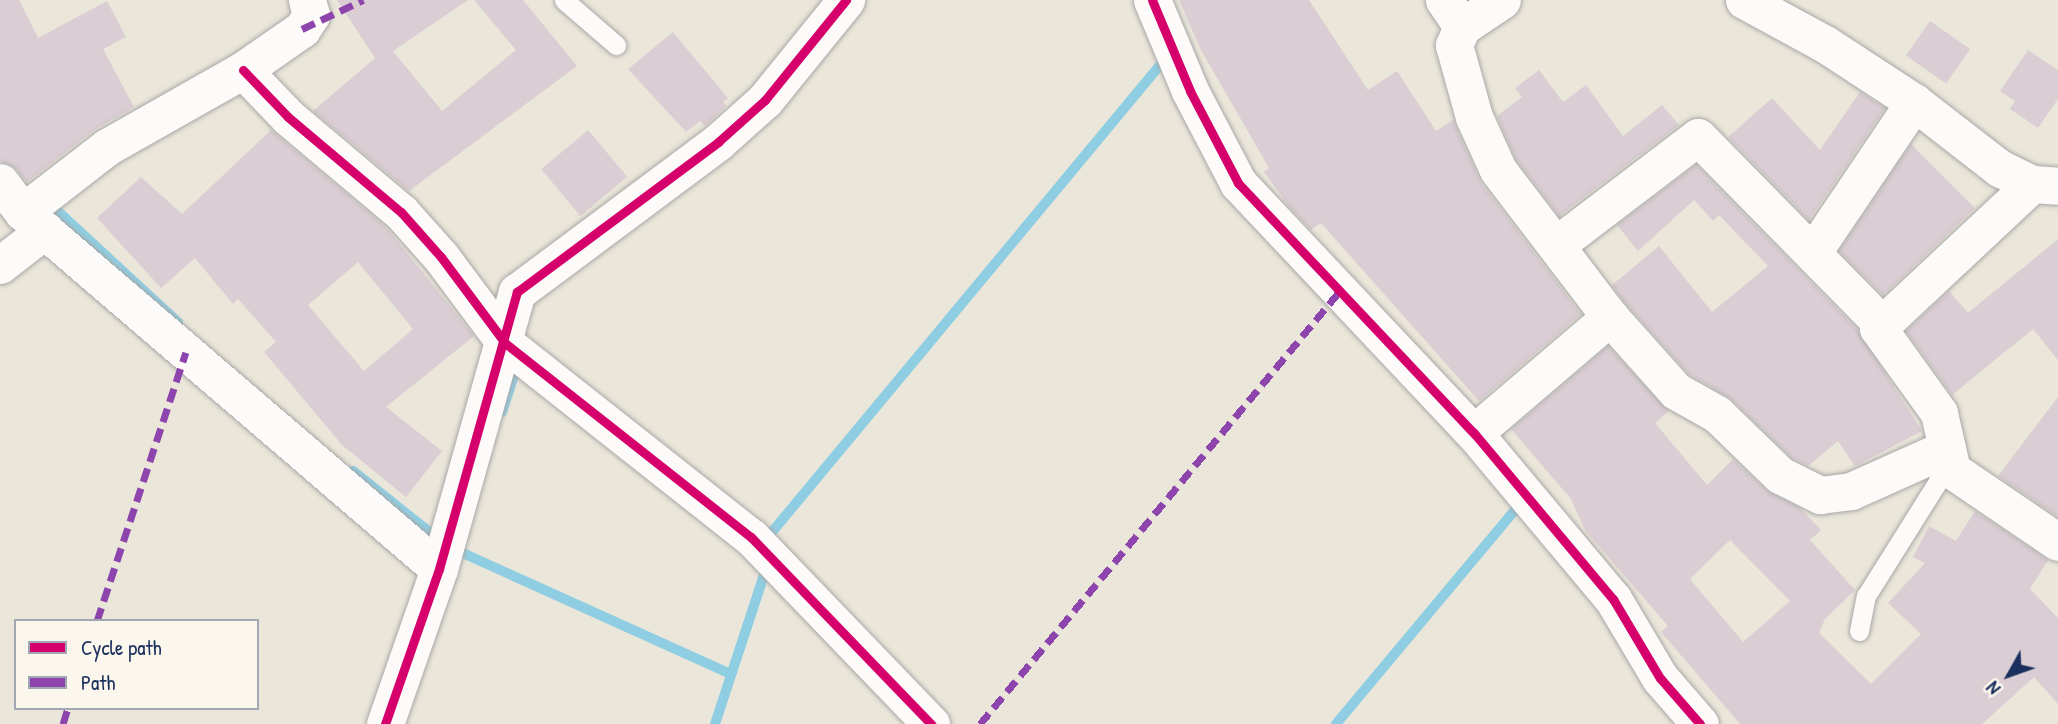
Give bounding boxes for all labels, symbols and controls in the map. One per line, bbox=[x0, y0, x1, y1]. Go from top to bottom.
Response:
legend bbox=[14, 619, 259, 710]
text: Cycle path bbox=[81, 633, 162, 662]
north arrow bbox=[1974, 640, 2044, 710]
text: Path bbox=[81, 668, 115, 697]
text: N bbox=[1980, 676, 2006, 701]

